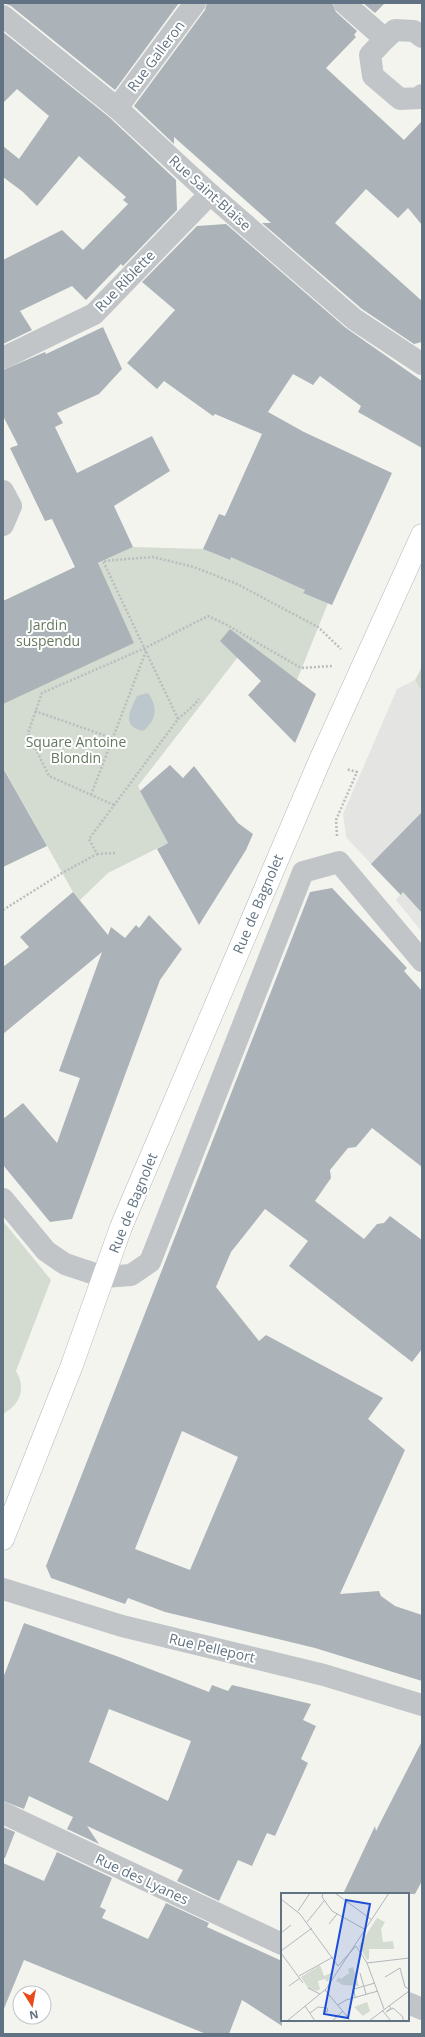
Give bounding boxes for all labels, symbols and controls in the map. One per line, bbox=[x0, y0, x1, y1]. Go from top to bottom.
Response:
street label: Rue Galleron bbox=[123, 16, 189, 95]
street label: Rue Saint-Blaise bbox=[165, 151, 256, 235]
street label: Rue Riblette bbox=[90, 246, 159, 316]
park label: Jardin suspendu bbox=[16, 615, 80, 650]
park label: Square Antoine Blondin bbox=[26, 732, 126, 767]
street label: Rue de Bagnolet bbox=[228, 851, 287, 957]
street label: Rue de Bagnolet bbox=[104, 1150, 161, 1256]
street label: Rue Pelleport bbox=[167, 1628, 257, 1667]
street label: Rue des Lyanes bbox=[93, 1849, 192, 1909]
inset map bbox=[281, 1893, 409, 2021]
north arrow bbox=[12, 1985, 52, 2025]
text: N bbox=[28, 2007, 40, 2024]

